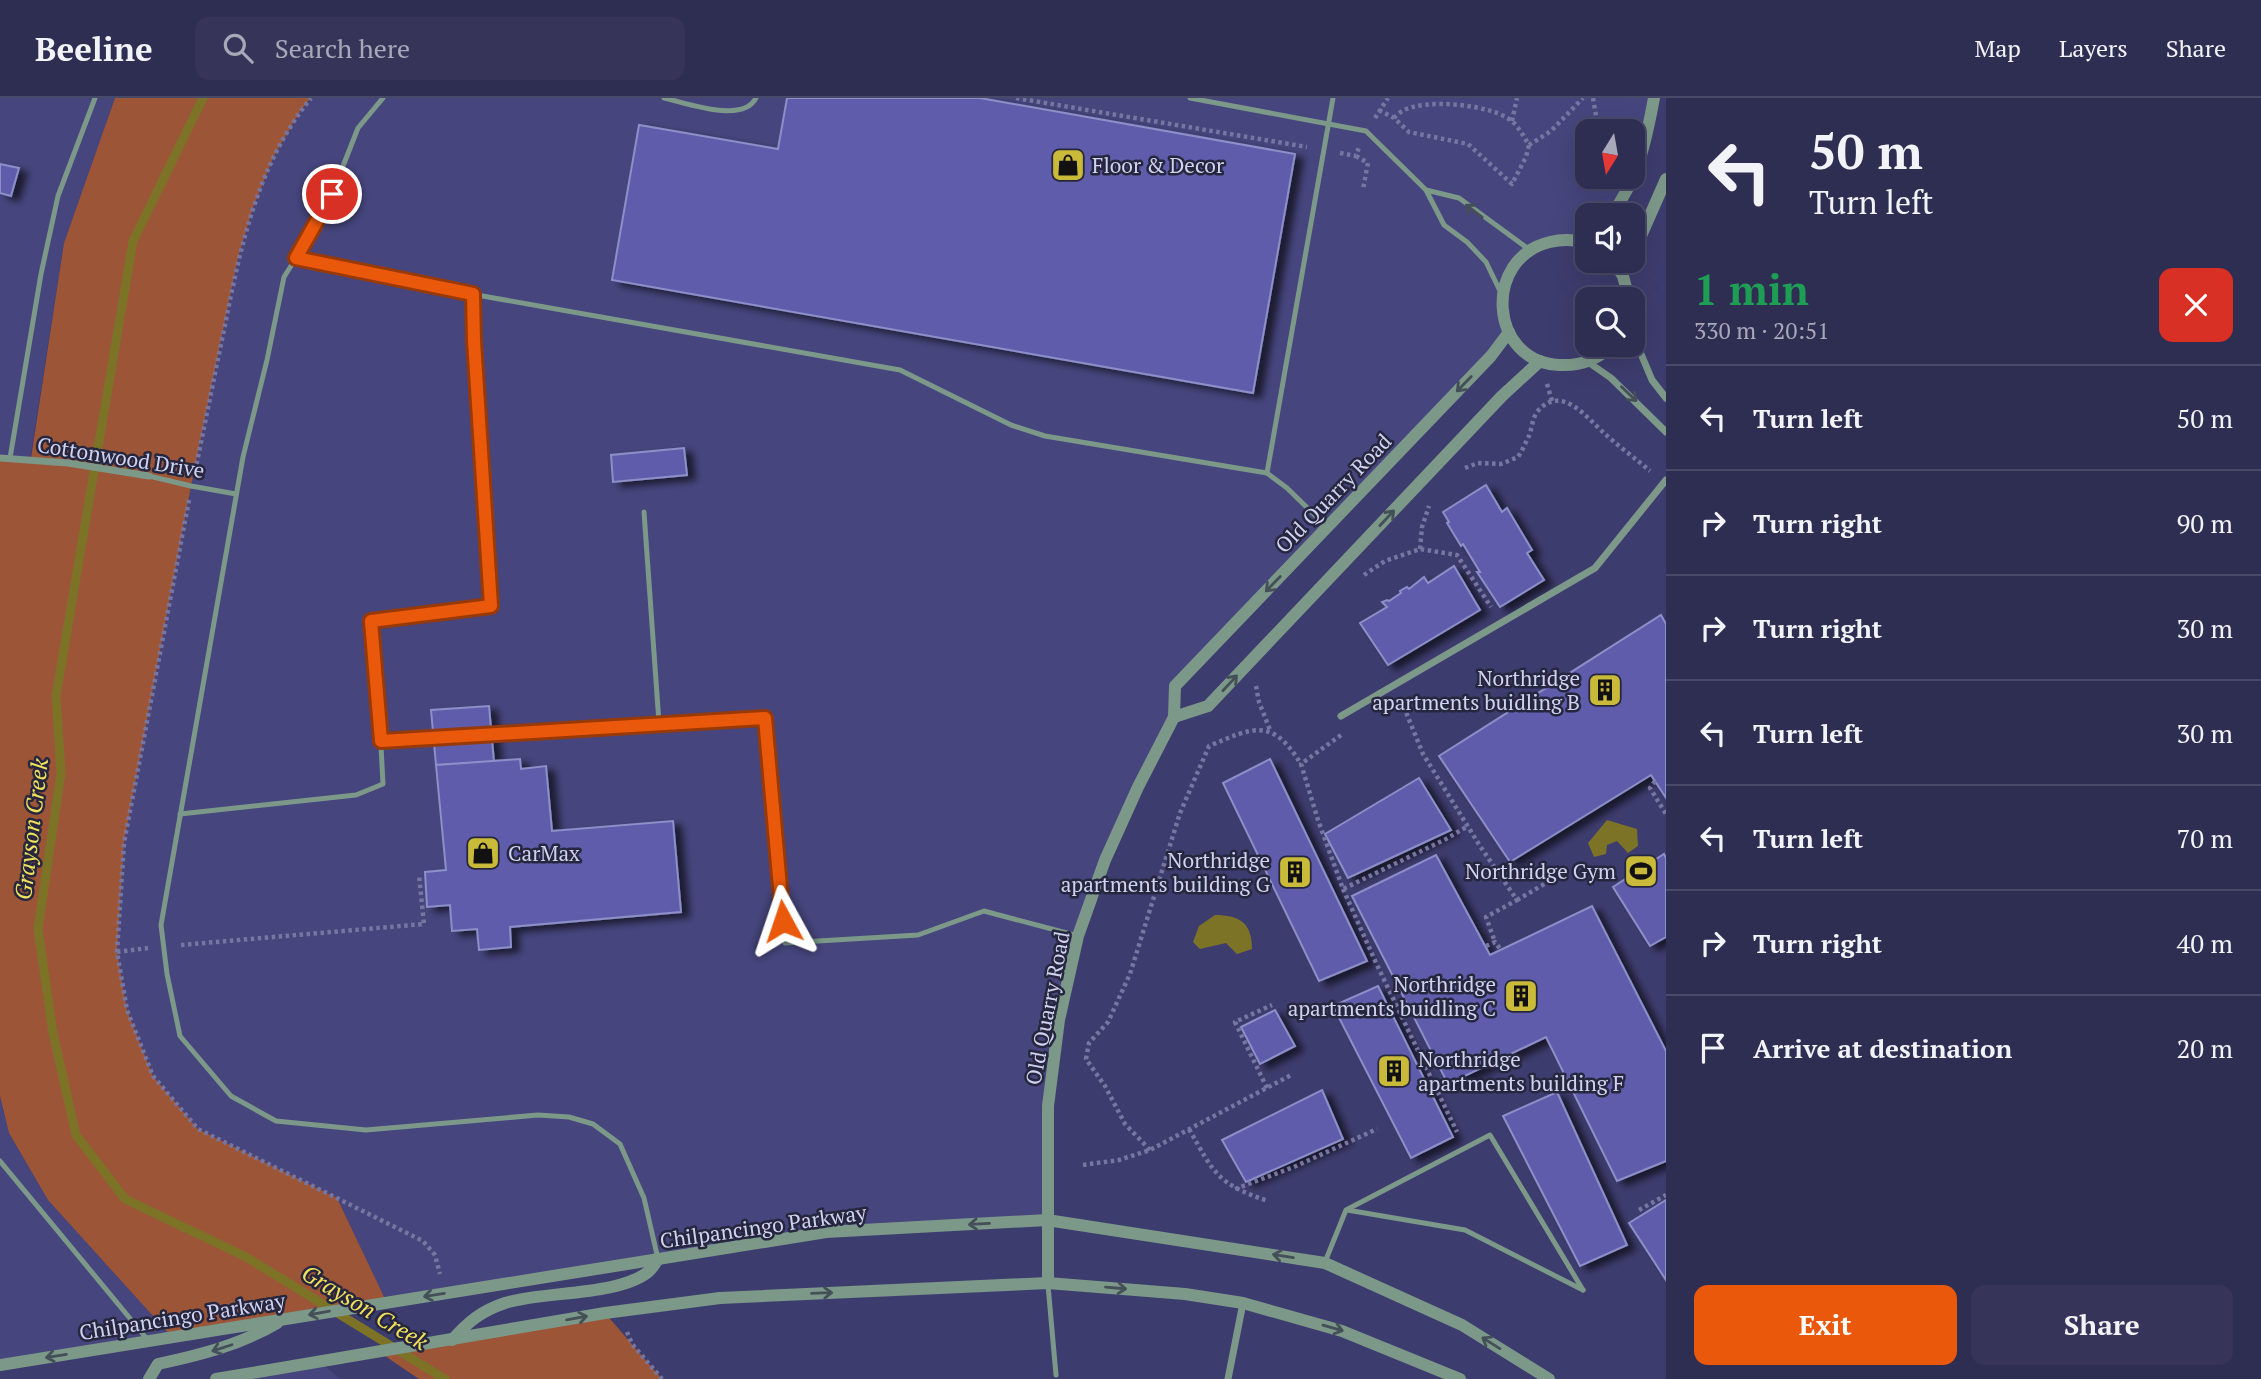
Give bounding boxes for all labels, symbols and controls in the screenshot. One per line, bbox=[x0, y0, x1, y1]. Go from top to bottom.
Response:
search box bbox=[195, 17, 685, 80]
text: Beeline bbox=[35, 27, 153, 70]
icon: search bbox=[219, 29, 257, 67]
text: Search here bbox=[275, 31, 410, 65]
text: Map bbox=[1974, 32, 2021, 64]
text: Layers bbox=[2059, 32, 2128, 64]
text: Share bbox=[2166, 32, 2226, 64]
text: 50 m bbox=[1809, 118, 1923, 183]
north arrow bbox=[1575, 119, 1645, 189]
map controls bbox=[1575, 119, 1645, 357]
icon: left bbox=[1694, 126, 1785, 217]
shop icon: Floor & Decor bbox=[1049, 146, 1087, 184]
place label: Floor & Decor bbox=[1092, 151, 1224, 179]
pin bbox=[302, 164, 362, 224]
icon: arrive bbox=[313, 175, 351, 213]
text: Turn left bbox=[1809, 181, 1933, 223]
one-way arrow bbox=[1466, 203, 1484, 218]
button: sound bbox=[1575, 203, 1645, 273]
text: 1 min bbox=[1694, 261, 1809, 317]
button: close bbox=[2159, 268, 2233, 342]
button: search bbox=[1575, 287, 1645, 357]
text: 330 m · 20:51 bbox=[1694, 315, 1829, 346]
one-way arrow bbox=[1456, 375, 1473, 392]
one-way arrow bbox=[1620, 386, 1637, 403]
icon: left bbox=[1694, 399, 1732, 437]
text: Turn left bbox=[1753, 401, 1863, 435]
text: 50 m bbox=[2177, 401, 2233, 435]
street label: Old Quarry Road bbox=[1269, 427, 1397, 559]
street label: Cottonwood Drive bbox=[35, 430, 207, 484]
icon: right bbox=[1694, 504, 1732, 542]
text: Turn right bbox=[1753, 506, 1882, 540]
text: 90 m bbox=[2177, 506, 2233, 540]
one-way arrow bbox=[1378, 510, 1395, 527]
one-way arrow bbox=[1265, 575, 1282, 592]
icon: right bbox=[1694, 609, 1732, 647]
text: Turn right bbox=[1753, 611, 1882, 645]
text: 30 m bbox=[2177, 611, 2233, 645]
place label: Northridge apartments buidling B bbox=[1372, 664, 1580, 716]
building icon: Northridge apartments buidling B bbox=[1586, 671, 1624, 709]
one-way arrow bbox=[1222, 675, 1239, 692]
icon: left bbox=[1694, 714, 1732, 752]
text: Turn left bbox=[1753, 716, 1863, 750]
text: 30 m bbox=[2177, 716, 2233, 750]
water label: Grayson Creek bbox=[7, 756, 55, 901]
icon: left bbox=[1694, 819, 1732, 857]
text: Turn left bbox=[1753, 821, 1863, 855]
text: 70 m bbox=[2177, 821, 2233, 855]
shop icon: CarMax bbox=[464, 834, 502, 872]
place label: CarMax bbox=[508, 839, 580, 867]
place label: Northridge apartments building G bbox=[1061, 846, 1271, 898]
sports icon: Northridge Gym bbox=[1622, 852, 1660, 890]
building icon: Northridge apartments building G bbox=[1276, 853, 1314, 891]
place label: Northridge Gym bbox=[1465, 857, 1616, 885]
position arrow bbox=[746, 884, 820, 958]
icon: right bbox=[1694, 924, 1732, 962]
text: Turn right bbox=[1753, 926, 1882, 960]
text: 40 m bbox=[2177, 926, 2233, 960]
street label: Old Quarry Road bbox=[1018, 928, 1076, 1087]
place label: Northridge apartments buidling C bbox=[1288, 970, 1496, 1022]
building icon: Northridge apartments buidling C bbox=[1502, 977, 1540, 1015]
icon: arrive bbox=[1694, 1029, 1732, 1067]
text: Arrive at destination bbox=[1753, 1031, 2012, 1065]
text: 20 m bbox=[2177, 1031, 2233, 1065]
place label: Northridge apartments building F bbox=[1418, 1045, 1624, 1097]
building icon: Northridge apartments building F bbox=[1375, 1052, 1413, 1090]
street label: Chilpancingo Parkway bbox=[658, 1198, 868, 1254]
one-way arrow bbox=[968, 1217, 991, 1230]
one-way arrow bbox=[1272, 1249, 1295, 1262]
water label: Grayson Creek bbox=[296, 1257, 435, 1357]
one-way arrow bbox=[1104, 1282, 1127, 1295]
button: Exit bbox=[1694, 1285, 1957, 1365]
button: Share bbox=[1971, 1285, 2233, 1365]
street label: Chilpancingo Parkway bbox=[77, 1286, 287, 1346]
one-way arrow bbox=[810, 1287, 833, 1300]
one-way arrow bbox=[423, 1289, 446, 1302]
one-way arrow bbox=[308, 1307, 331, 1320]
one-way arrow bbox=[565, 1311, 588, 1325]
one-way arrow bbox=[1321, 1323, 1343, 1336]
one-way arrow bbox=[1482, 1336, 1502, 1350]
one-way arrow bbox=[211, 1342, 233, 1355]
one-way arrow bbox=[45, 1350, 68, 1363]

